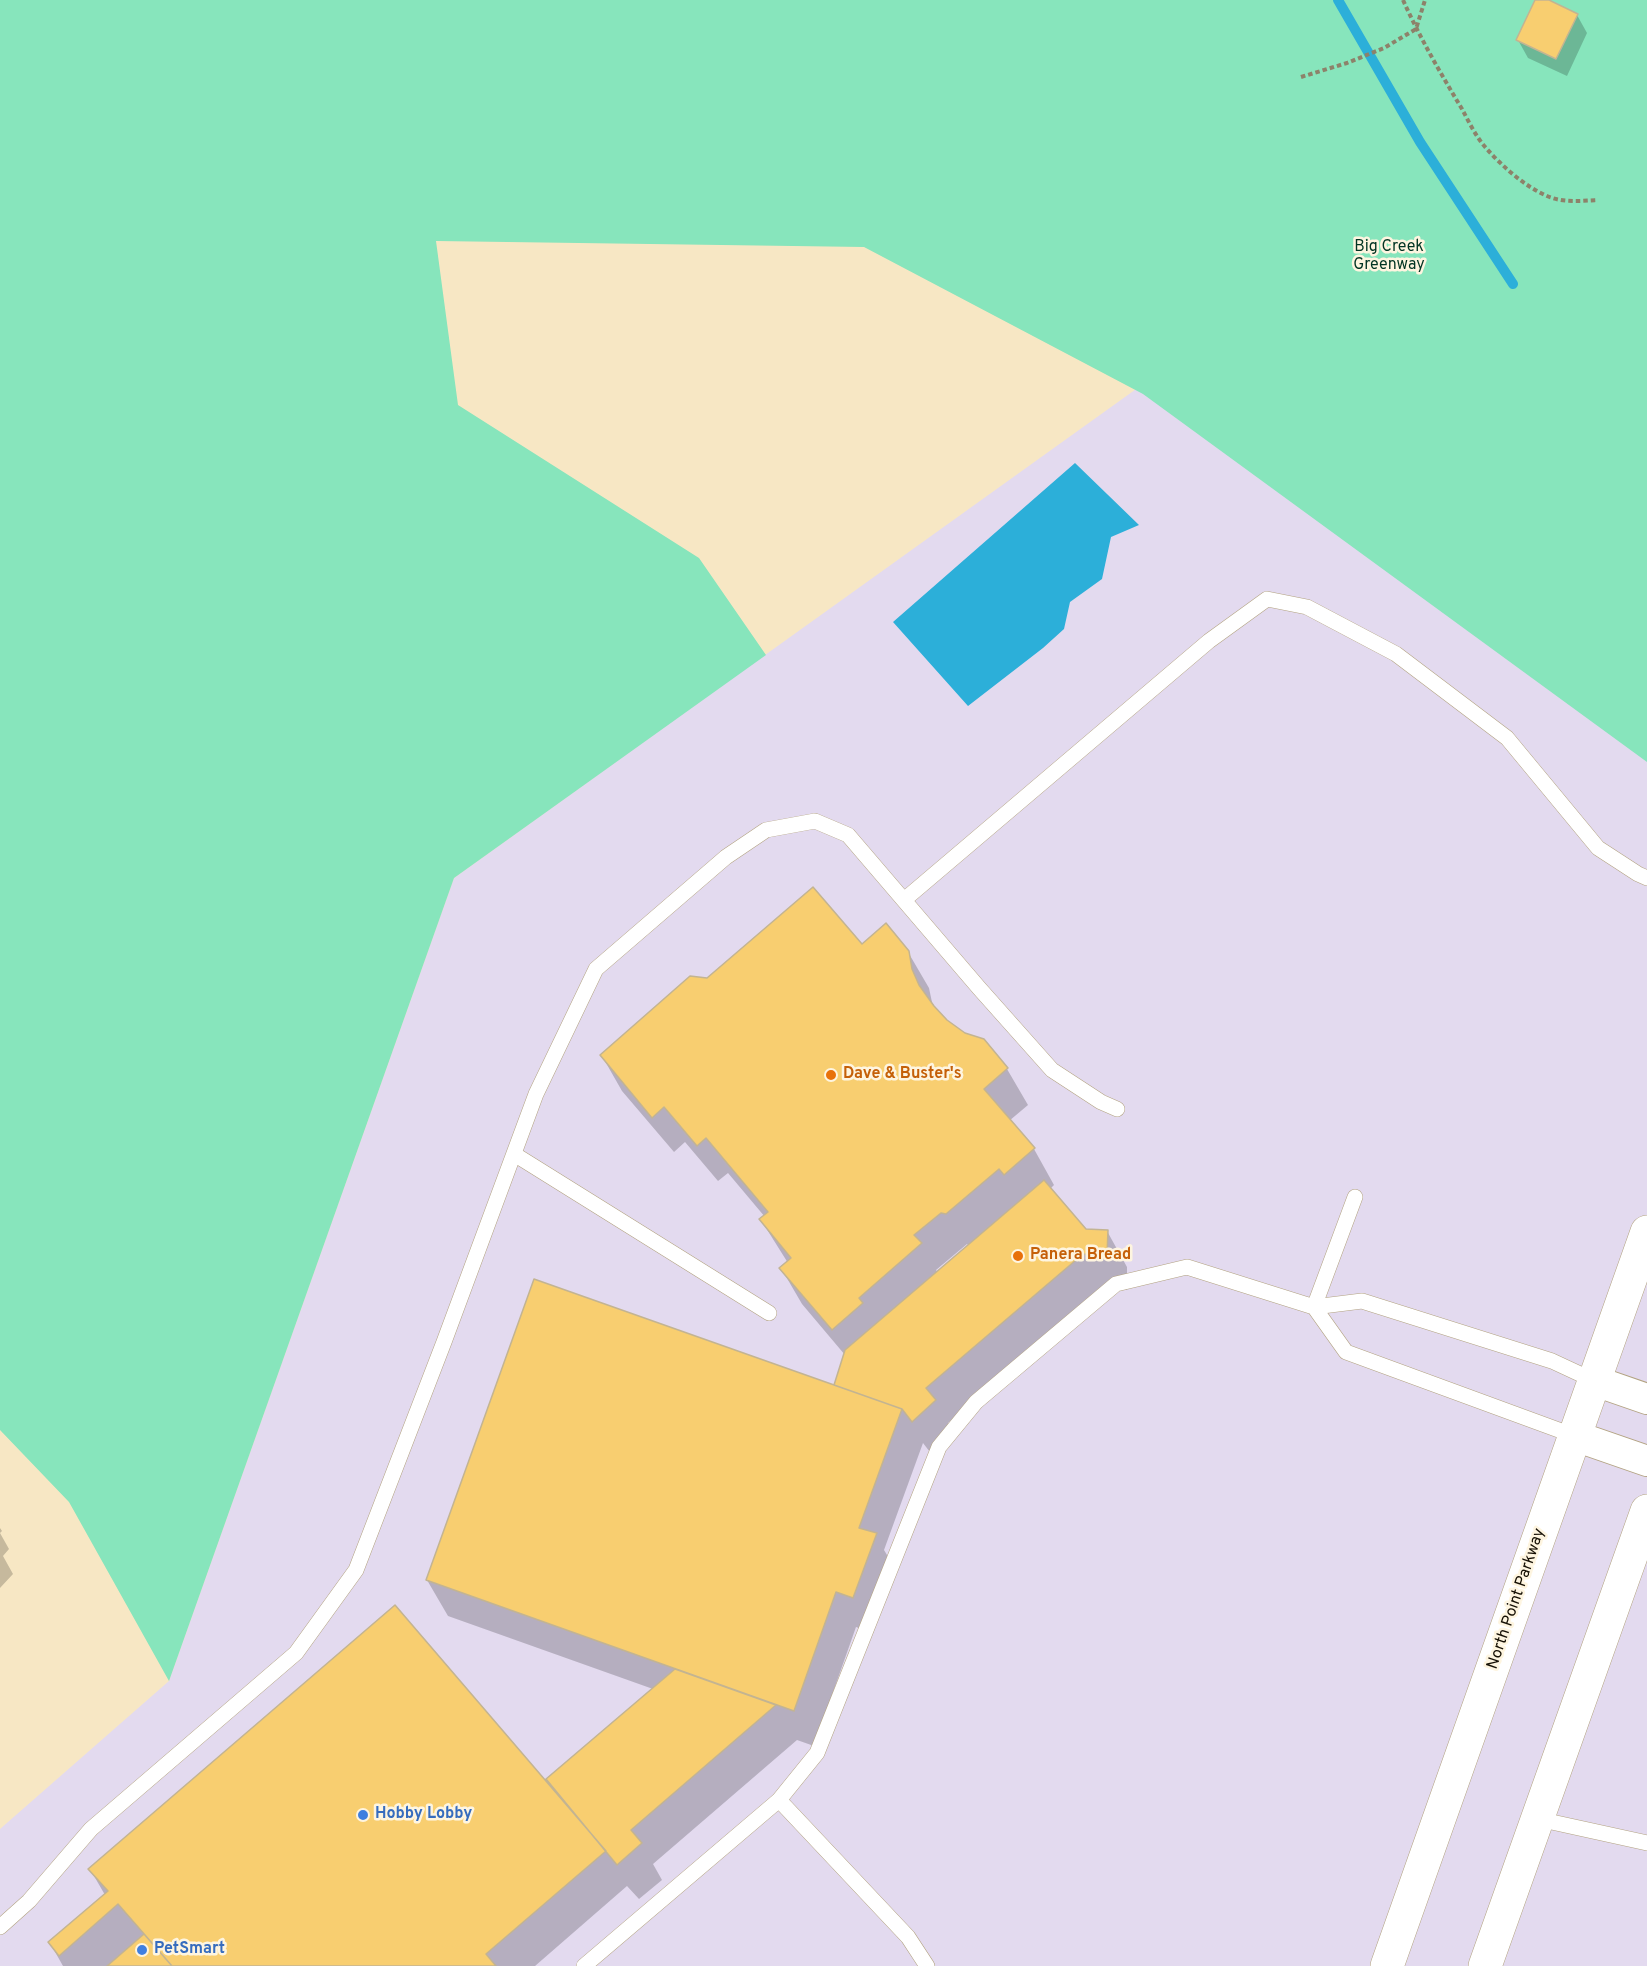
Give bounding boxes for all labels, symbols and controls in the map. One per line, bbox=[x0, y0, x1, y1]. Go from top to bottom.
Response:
park label: Big Creek Greenway bbox=[1353, 238, 1425, 276]
place label: Dave & Buster's bbox=[843, 1065, 962, 1085]
marker: Dave & Buster's bbox=[824, 1068, 838, 1082]
place label: Panera Bread bbox=[1030, 1246, 1131, 1266]
marker: Panera Bread bbox=[1011, 1249, 1025, 1263]
street label: North Point Parkway bbox=[1484, 1526, 1550, 1672]
place label: Hobby Lobby bbox=[375, 1805, 472, 1825]
marker: Hobby Lobby bbox=[356, 1808, 370, 1822]
place label: PetSmart bbox=[154, 1940, 225, 1960]
marker: PetSmart bbox=[135, 1943, 149, 1957]

